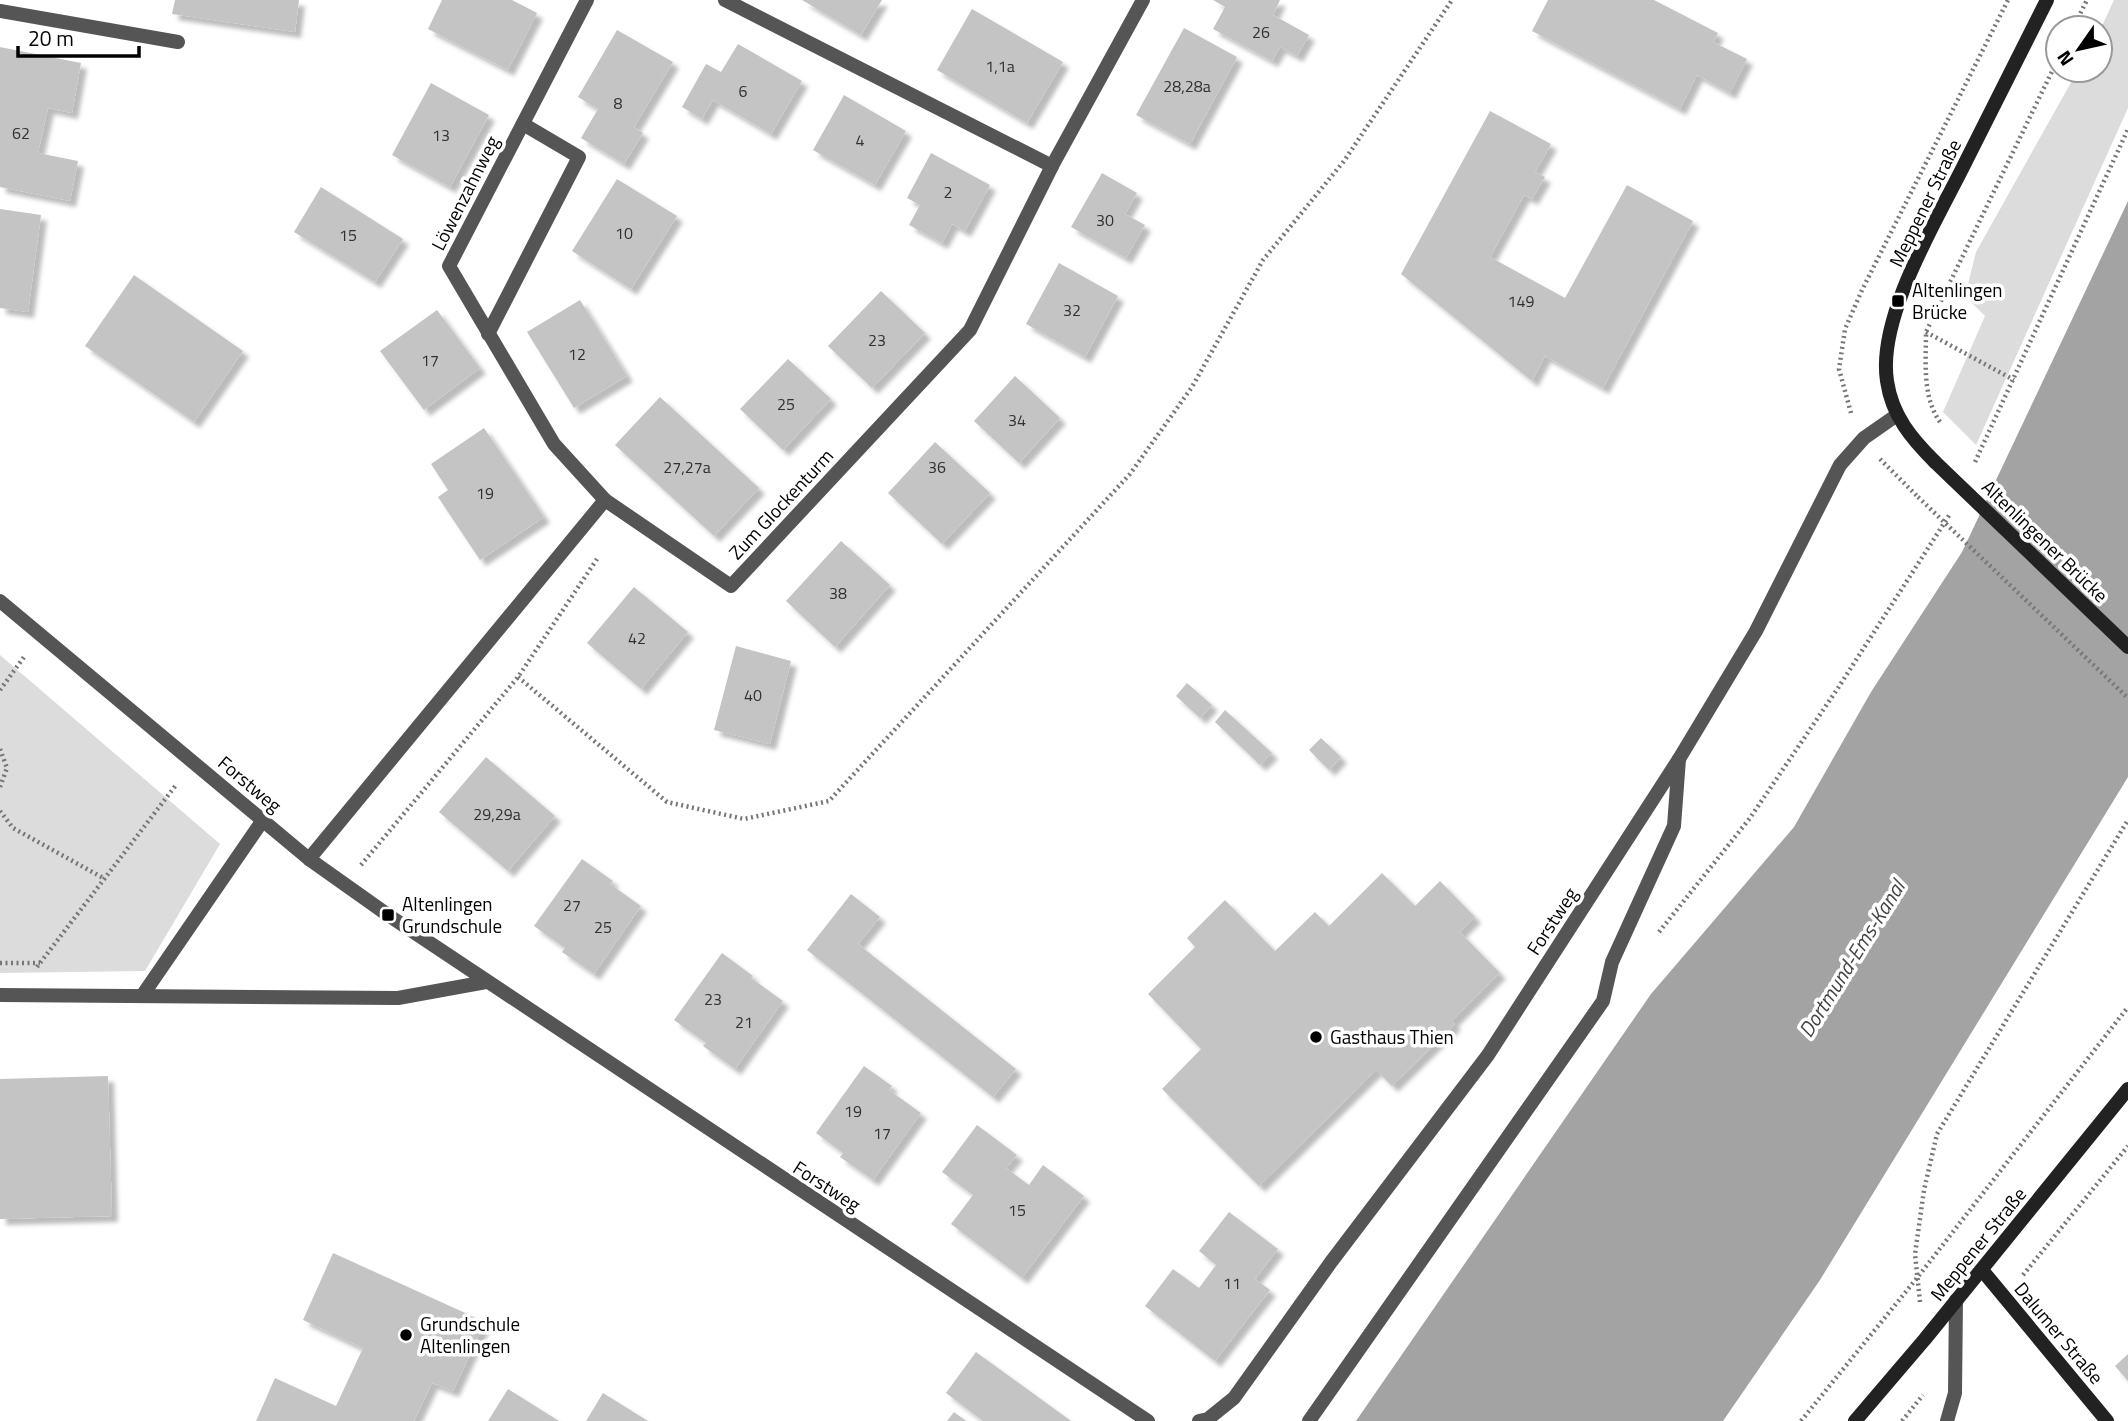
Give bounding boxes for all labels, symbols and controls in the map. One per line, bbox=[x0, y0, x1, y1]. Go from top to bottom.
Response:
scale bar bbox=[18, 14, 138, 58]
north arrow bbox=[2044, 14, 2114, 84]
house number: 26 bbox=[1252, 20, 1270, 44]
text: 20 m bbox=[28, 22, 74, 54]
text: N bbox=[2049, 45, 2080, 72]
house number: 1,1a bbox=[985, 54, 1015, 78]
house number: 28,28a bbox=[1163, 74, 1211, 98]
house number: 6 bbox=[739, 79, 748, 103]
house number: 8 bbox=[614, 91, 623, 115]
house number: 62 bbox=[12, 121, 30, 145]
house number: 13 bbox=[432, 123, 450, 147]
house number: 4 bbox=[856, 128, 865, 152]
street label: Löwenzahnweg bbox=[423, 130, 506, 255]
street label: Meppener Straße bbox=[1881, 134, 1968, 272]
house number: 2 bbox=[944, 180, 952, 204]
house number: 30 bbox=[1096, 208, 1114, 232]
house number: 10 bbox=[615, 221, 633, 245]
house number: 15 bbox=[339, 223, 357, 247]
place label: Altenlingen Brücke bbox=[1912, 275, 2003, 326]
house number: 149 bbox=[1508, 289, 1534, 313]
marker: Altenlingen Brücke bbox=[1890, 293, 1906, 309]
house number: 32 bbox=[1063, 298, 1081, 322]
house number: 23 bbox=[868, 328, 886, 352]
house number: 12 bbox=[568, 342, 586, 366]
house number: 17 bbox=[421, 348, 439, 372]
house number: 25 bbox=[777, 392, 795, 416]
house number: 34 bbox=[1008, 408, 1026, 432]
street label: Zum Glockenturm bbox=[721, 442, 840, 566]
house number: 27,27a bbox=[663, 455, 711, 479]
house number: 36 bbox=[928, 455, 946, 479]
street label: Altenlingener Brücke bbox=[1976, 473, 2115, 609]
house number: 19 bbox=[476, 481, 494, 505]
house number: 38 bbox=[829, 581, 847, 605]
house number: 42 bbox=[628, 626, 646, 650]
house number: 40 bbox=[744, 683, 762, 707]
street label: Forstweg bbox=[212, 748, 289, 819]
house number: 29,29a bbox=[473, 802, 521, 826]
water label: Dortmund-Ems-Kanal bbox=[1790, 871, 1914, 1043]
street label: Forstweg bbox=[1519, 881, 1584, 960]
place label: Altenlingen Grundschule bbox=[402, 889, 502, 940]
house number: 27 bbox=[563, 893, 581, 917]
marker: Altenlingen Grundschule bbox=[380, 907, 396, 923]
house number: 25 bbox=[594, 915, 612, 939]
house number: 23 bbox=[704, 987, 722, 1011]
house number: 21 bbox=[735, 1010, 753, 1034]
place label: Gasthaus Thien bbox=[1330, 1022, 1454, 1051]
marker: Gasthaus Thien bbox=[1308, 1029, 1324, 1045]
house number: 19 bbox=[844, 1099, 862, 1123]
house number: 17 bbox=[873, 1121, 891, 1145]
street label: Forstweg bbox=[788, 1153, 867, 1218]
street label: Meppener Straße bbox=[1923, 1181, 2033, 1307]
house number: 15 bbox=[1008, 1198, 1026, 1222]
house number: 11 bbox=[1223, 1271, 1241, 1295]
street label: Dalumer Straße bbox=[2008, 1275, 2111, 1390]
place label: Grundschule Altenlingen bbox=[420, 1309, 520, 1360]
marker: Grundschule Altenlingen bbox=[398, 1327, 414, 1343]

